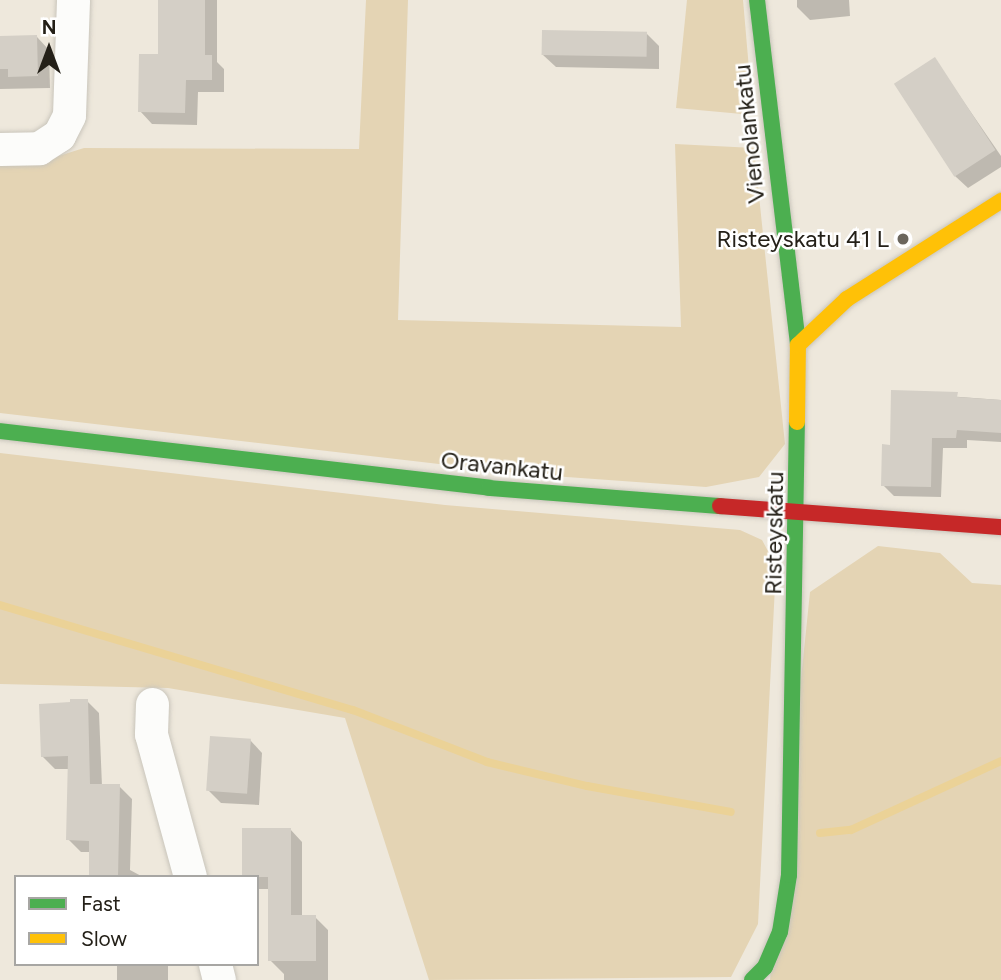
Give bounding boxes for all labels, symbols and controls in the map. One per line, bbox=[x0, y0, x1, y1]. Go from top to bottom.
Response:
north arrow bbox=[14, 14, 84, 84]
text: N bbox=[42, 16, 56, 39]
street label: Vienolankatu bbox=[727, 63, 771, 205]
place label: Risteyskatu 41 L bbox=[716, 225, 889, 253]
marker: Risteyskatu 41 L bbox=[895, 231, 911, 247]
street label: Oravankatu bbox=[439, 445, 565, 487]
street label: Risteyskatu bbox=[759, 471, 789, 595]
legend bbox=[14, 875, 259, 966]
text: Fast bbox=[81, 891, 121, 916]
text: Slow bbox=[81, 926, 127, 951]

